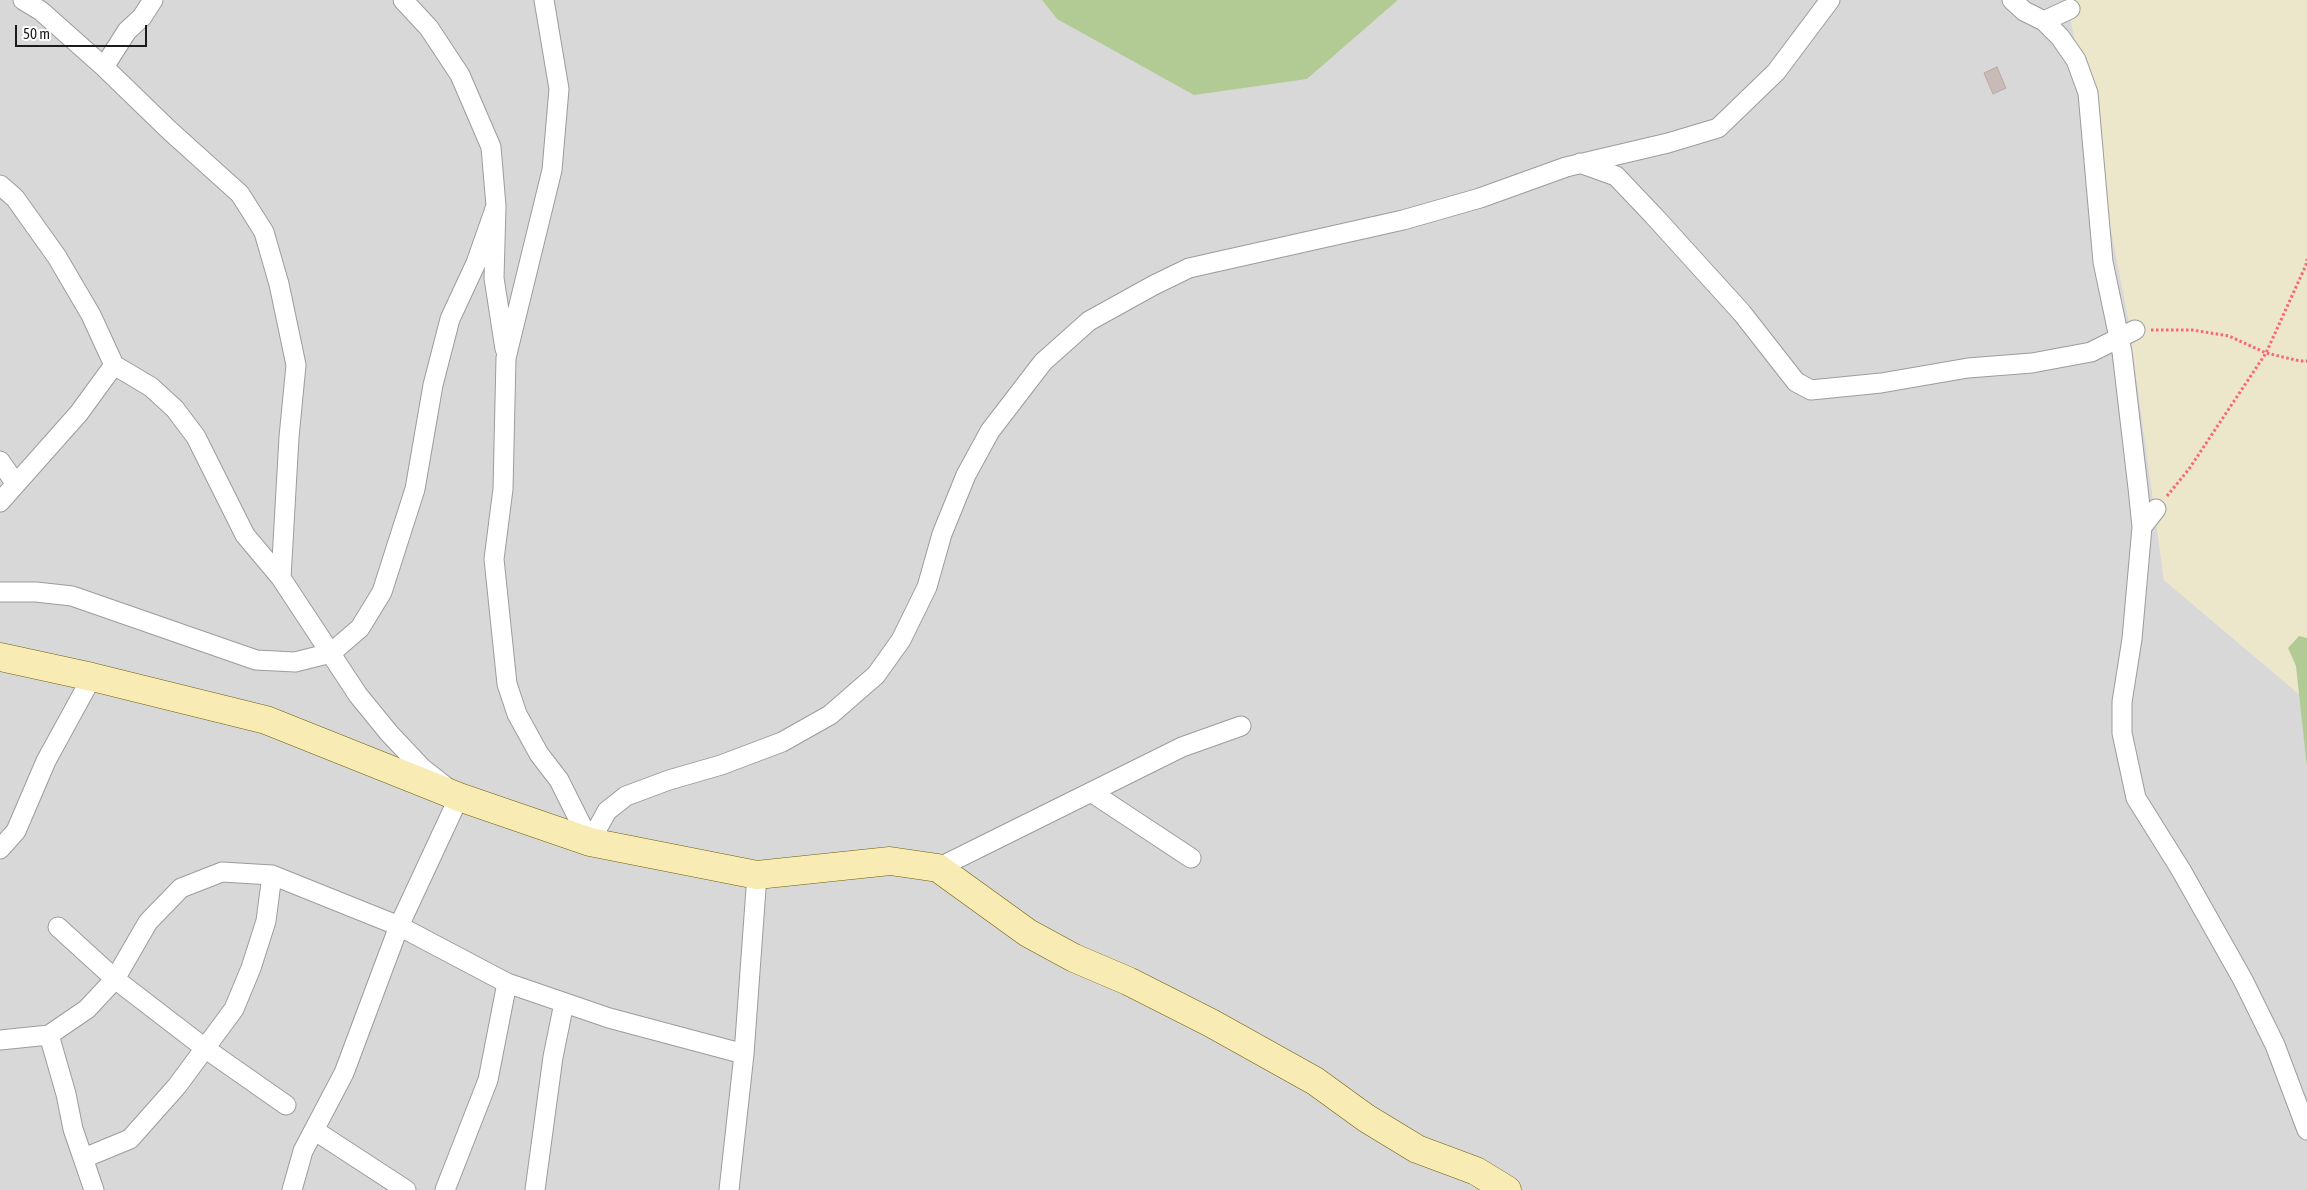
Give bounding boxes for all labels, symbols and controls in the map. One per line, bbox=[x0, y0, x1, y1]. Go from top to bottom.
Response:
scale bar bbox=[18, 15, 150, 47]
text: 50 m bbox=[23, 25, 50, 42]

